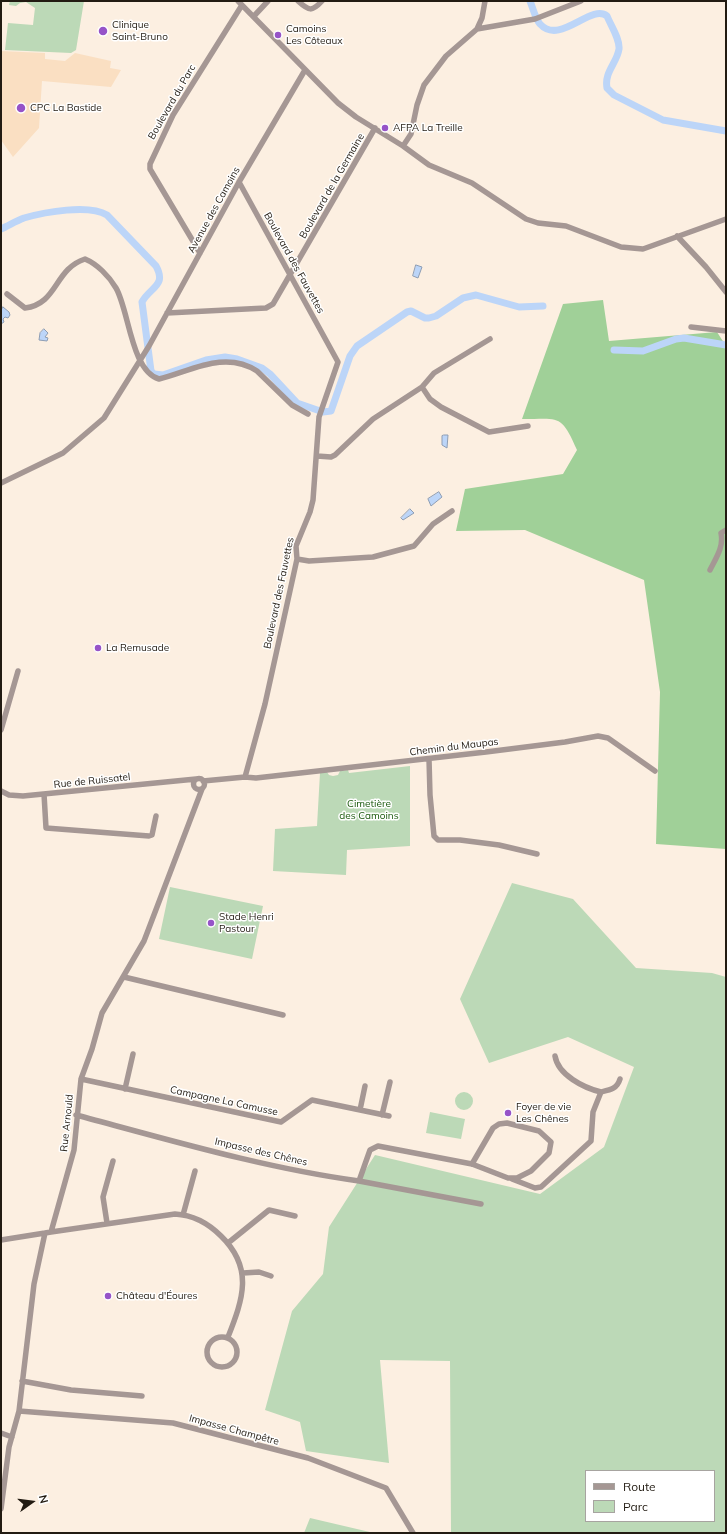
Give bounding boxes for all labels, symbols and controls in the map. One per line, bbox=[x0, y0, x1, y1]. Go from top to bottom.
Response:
place label: Clinique Saint-Bruno bbox=[112, 19, 168, 42]
place label: Camoins Les Côteaux bbox=[286, 23, 343, 46]
marker: Clinique Saint-Bruno bbox=[97, 25, 109, 37]
marker: Camoins Les Côteaux bbox=[273, 30, 283, 40]
street label: Boulevard du Parc bbox=[146, 62, 198, 142]
marker: CPC La Bastide bbox=[15, 102, 27, 114]
place label: CPC La Bastide bbox=[30, 102, 102, 114]
place label: AFPA La Treille bbox=[393, 122, 463, 134]
marker: AFPA La Treille bbox=[380, 123, 390, 133]
street label: Boulevard de la Germaine bbox=[297, 131, 367, 241]
street label: Avenue des Camoins bbox=[185, 165, 243, 255]
street label: Boulevard des Fauvettes bbox=[261, 210, 327, 316]
street label: Boulevard des Fauvettes bbox=[261, 536, 297, 650]
place label: La Remusade bbox=[106, 642, 169, 654]
marker: La Remusade bbox=[93, 643, 103, 653]
street label: Chemin du Maupas bbox=[409, 736, 499, 758]
street label: Rue de Ruissatel bbox=[53, 771, 131, 791]
park label: Cimetière des Camoins bbox=[339, 798, 399, 822]
place label: Stade Henri Pastour bbox=[219, 911, 274, 934]
marker: Stade Henri Pastour bbox=[206, 918, 216, 928]
street label: Campagne La Camusse bbox=[169, 1084, 279, 1118]
street label: Rue Arnould bbox=[58, 1094, 76, 1152]
place label: Foyer de vie Les Chênes bbox=[516, 1101, 571, 1124]
marker: Foyer de vie Les Chênes bbox=[503, 1108, 513, 1118]
street label: Impasse des Chênes bbox=[213, 1135, 309, 1169]
place label: Château d'Éoures bbox=[116, 1290, 197, 1302]
marker: Château d'Éoures bbox=[103, 1291, 113, 1301]
street label: Impasse Champêtre bbox=[188, 1412, 280, 1448]
legend bbox=[585, 1470, 715, 1522]
text: Route bbox=[623, 1479, 656, 1494]
north arrow bbox=[12, 1482, 52, 1522]
text: N bbox=[36, 1493, 51, 1505]
text: Parc bbox=[623, 1499, 648, 1514]

